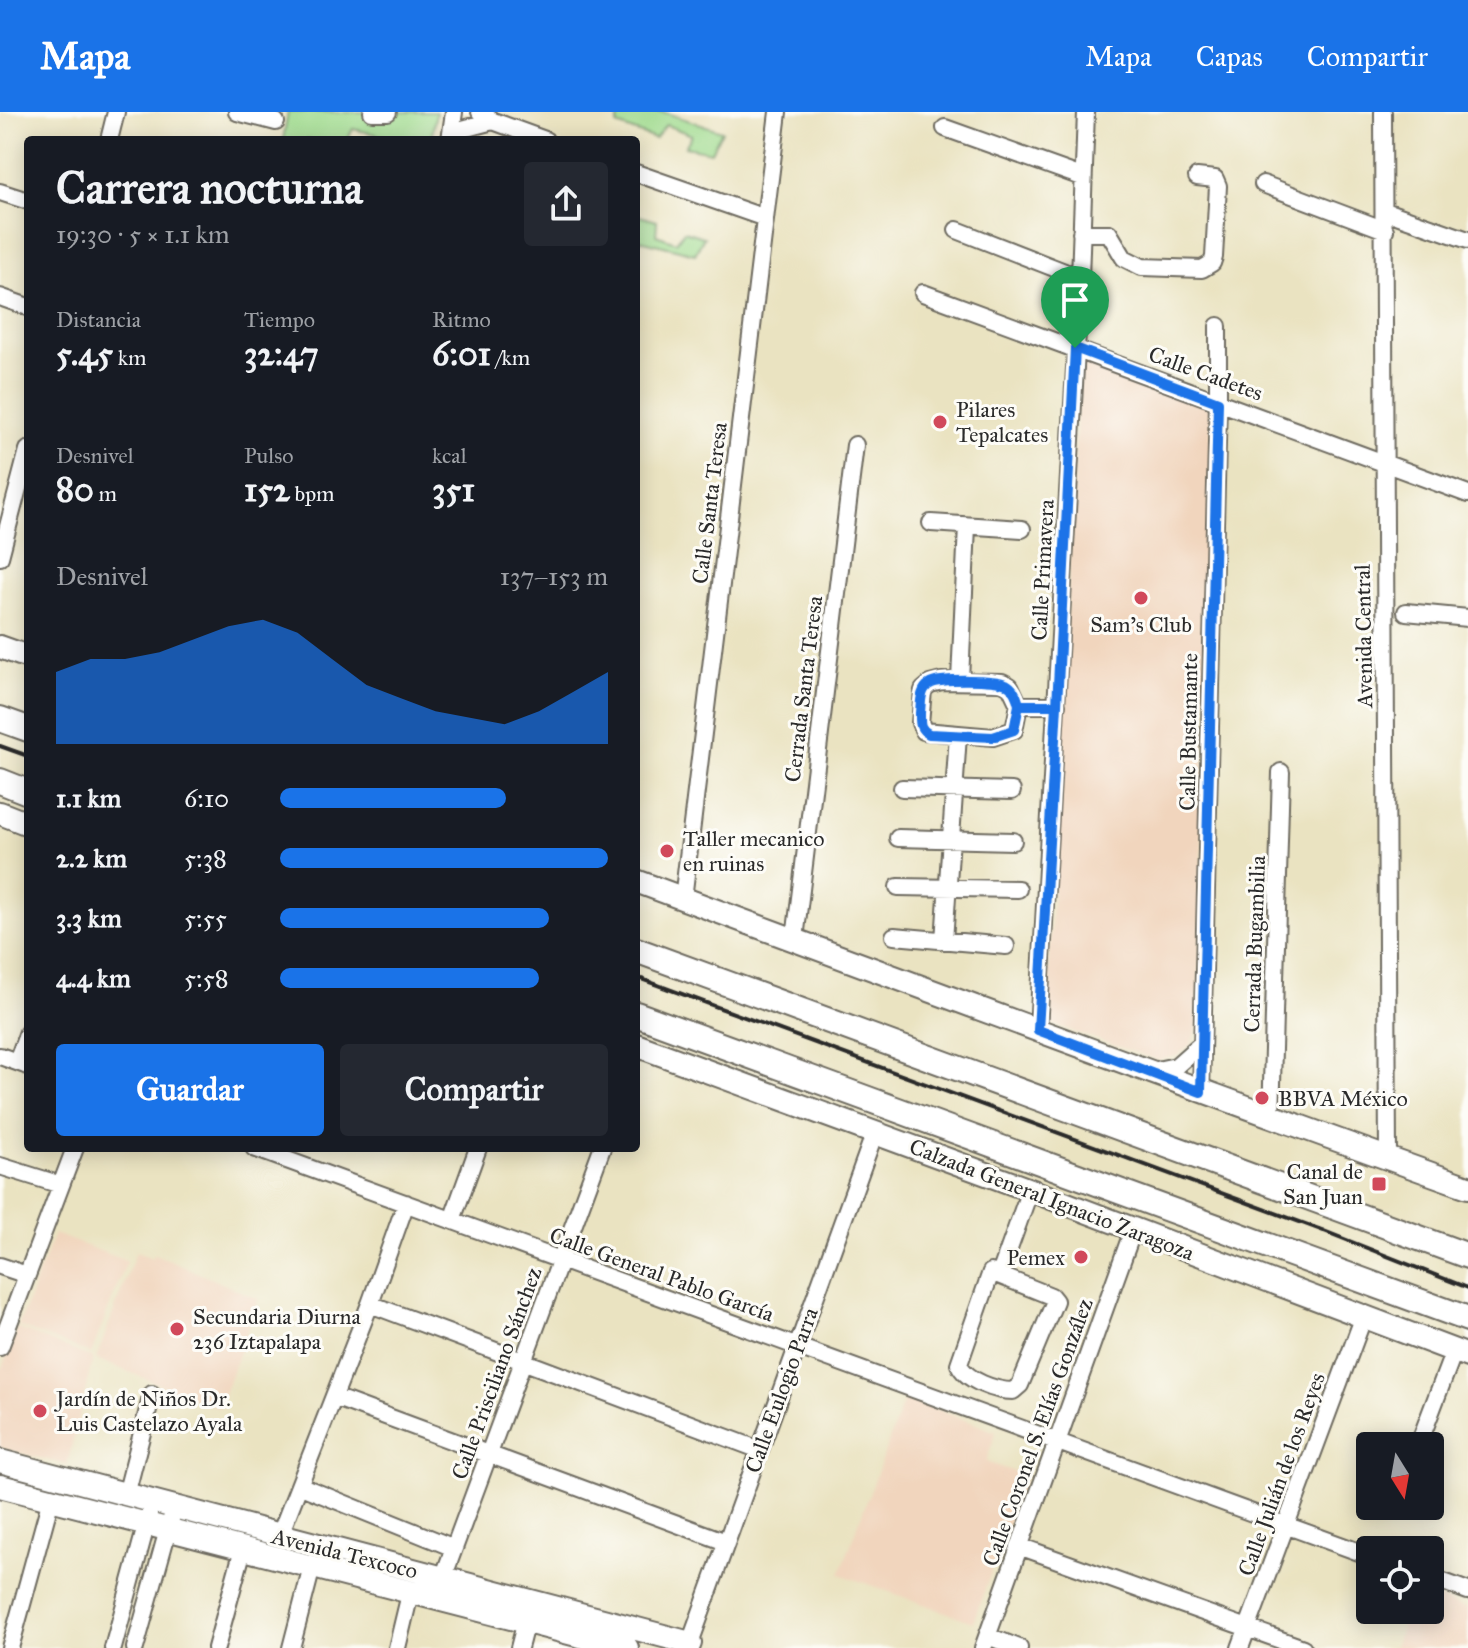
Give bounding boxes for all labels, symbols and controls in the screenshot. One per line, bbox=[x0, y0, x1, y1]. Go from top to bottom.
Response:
text: Mapa bbox=[40, 33, 130, 79]
text: Mapa bbox=[1085, 39, 1152, 74]
text: Capas bbox=[1196, 39, 1263, 74]
text: Compartir bbox=[1307, 39, 1428, 74]
text: Carrera nocturna bbox=[56, 161, 363, 215]
button: share bbox=[524, 162, 608, 246]
text: 19:30 · 5 × 1.1 km bbox=[56, 218, 230, 250]
pin bbox=[1041, 266, 1109, 348]
icon: arrive bbox=[1053, 278, 1097, 322]
text: Distancia bbox=[56, 306, 141, 333]
text: Tiempo bbox=[244, 306, 315, 333]
text: Ritmo bbox=[432, 306, 491, 333]
text: 5.45 bbox=[56, 333, 113, 374]
text: 32:47 bbox=[244, 333, 319, 374]
text: 6:01 bbox=[432, 333, 491, 374]
street label: Calle Cadetes bbox=[1145, 340, 1267, 407]
text: km bbox=[113, 344, 147, 371]
text: /km bbox=[491, 344, 530, 371]
place label: Pilares Tepalcates bbox=[956, 396, 1048, 448]
marker: Pilares Tepalcates bbox=[931, 413, 949, 431]
street label: Calle Santa Teresa bbox=[686, 420, 733, 585]
text: Desnivel bbox=[56, 442, 134, 469]
text: Pulso bbox=[244, 442, 294, 469]
text: kcal bbox=[432, 442, 467, 469]
text: 80 bbox=[56, 469, 94, 510]
text: 152 bbox=[244, 469, 290, 510]
text: 351 bbox=[432, 469, 475, 510]
text: m bbox=[94, 480, 117, 507]
text: bpm bbox=[290, 480, 335, 507]
street label: Calle Primavera bbox=[1025, 498, 1060, 641]
text: Desnivel bbox=[56, 560, 148, 592]
text: 137–153 m bbox=[500, 560, 608, 592]
street label: Avenida Central bbox=[1349, 564, 1378, 709]
marker: Sam's Club bbox=[1132, 589, 1150, 607]
street label: Cerrada Santa Teresa bbox=[779, 594, 828, 784]
place label: Sam's Club bbox=[1090, 611, 1192, 638]
street label: Calle Bustamante bbox=[1174, 653, 1203, 811]
text: 1.1 km bbox=[56, 782, 121, 814]
text: 6:10 bbox=[184, 782, 229, 814]
place label: Taller mecanico en ruinas bbox=[683, 825, 825, 877]
text: 2.2 km bbox=[56, 842, 127, 874]
text: 5:38 bbox=[184, 842, 227, 874]
marker: Taller mecanico en ruinas bbox=[658, 842, 676, 860]
street label: Cerrada Bugambilia bbox=[1238, 854, 1271, 1033]
text: 3.3 km bbox=[56, 902, 122, 934]
text: 5:55 bbox=[184, 902, 227, 934]
text: 4.4 km bbox=[56, 962, 131, 994]
text: 5:58 bbox=[184, 962, 229, 994]
button: Guardar bbox=[56, 1044, 324, 1136]
button: Compartir bbox=[340, 1044, 608, 1136]
place label: BBVA México bbox=[1278, 1085, 1408, 1112]
marker: BBVA México bbox=[1253, 1089, 1271, 1107]
street label: Calzada General Ignacio Zaragoza bbox=[906, 1133, 1199, 1267]
place label: Canal de San Juan bbox=[1283, 1158, 1363, 1210]
marker: Canal de San Juan bbox=[1370, 1175, 1388, 1193]
street label: Calle General Pablo García bbox=[546, 1221, 778, 1328]
place label: Pemex bbox=[1006, 1244, 1065, 1271]
marker: Pemex bbox=[1072, 1248, 1090, 1266]
street label: Calle Prisciliano Sánchez bbox=[445, 1263, 547, 1483]
street label: Calle Coronel S. Elías González bbox=[976, 1295, 1099, 1570]
place label: Secundaria Diurna 236 Iztapalapa bbox=[193, 1303, 362, 1355]
street label: Calle Eulogio Parra bbox=[739, 1303, 824, 1477]
marker: Secundaria Diurna 236 Iztapalapa bbox=[168, 1320, 186, 1338]
street label: Calle Julián de los Reyes bbox=[1232, 1369, 1331, 1580]
place label: Jardín de Niños Dr. Luis Castelazo Ayala bbox=[54, 1385, 243, 1437]
marker: Jardín de Niños Dr. Luis Castelazo Ayala bbox=[31, 1402, 49, 1420]
north arrow bbox=[1356, 1432, 1444, 1520]
map controls bbox=[1356, 1432, 1444, 1624]
street label: Avenida Texcoco bbox=[268, 1522, 421, 1585]
button: locate bbox=[1356, 1536, 1444, 1624]

